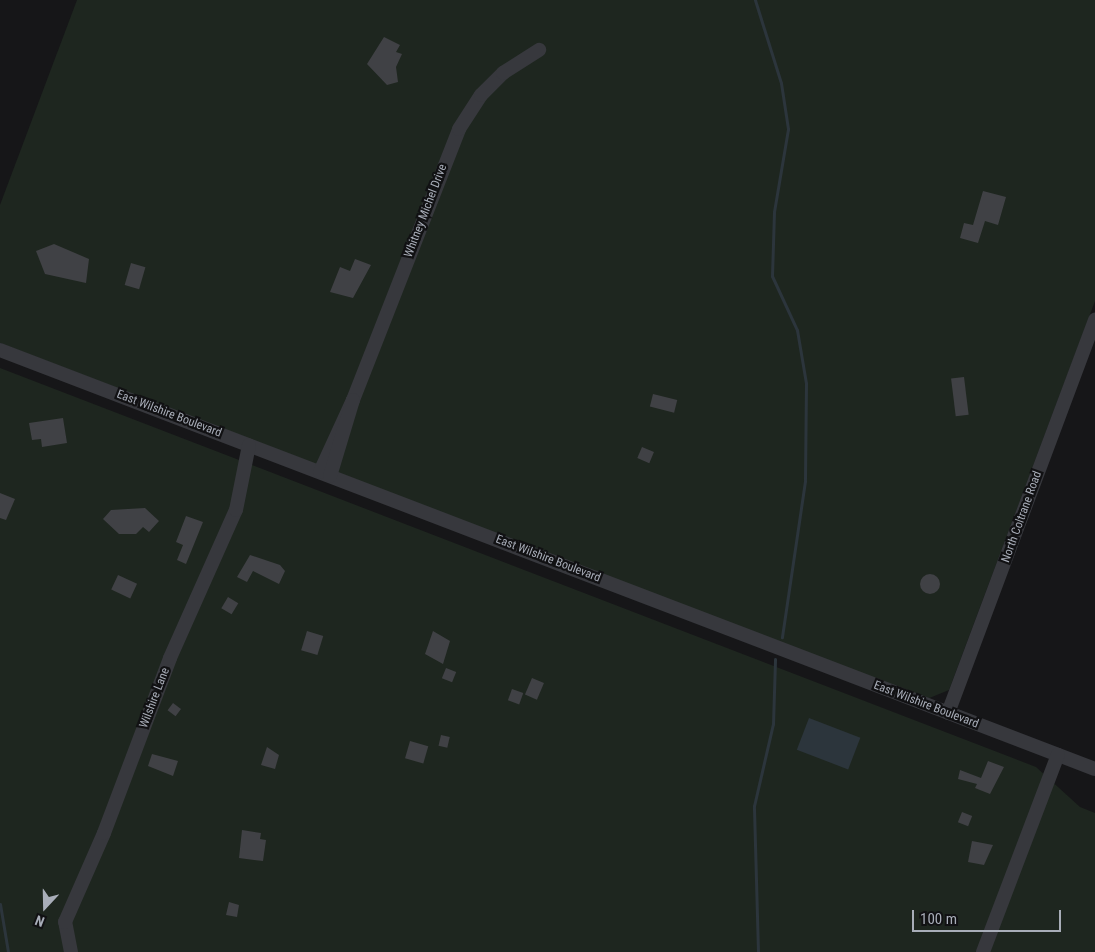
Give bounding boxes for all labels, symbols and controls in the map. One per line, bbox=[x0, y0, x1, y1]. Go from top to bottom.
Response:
street label: Whitney Michel Drive bbox=[402, 162, 450, 260]
street label: East Wilshire Boulevard bbox=[115, 387, 223, 441]
street label: North Coltrane Road bbox=[999, 469, 1045, 565]
street label: East Wilshire Boulevard bbox=[494, 532, 602, 586]
street label: Wilshire Lane bbox=[137, 666, 173, 730]
street label: East Wilshire Boulevard bbox=[872, 678, 980, 732]
north arrow bbox=[20, 882, 70, 932]
scale bar bbox=[915, 900, 1064, 932]
text: 100 m bbox=[920, 910, 957, 928]
text: N bbox=[33, 912, 47, 930]

